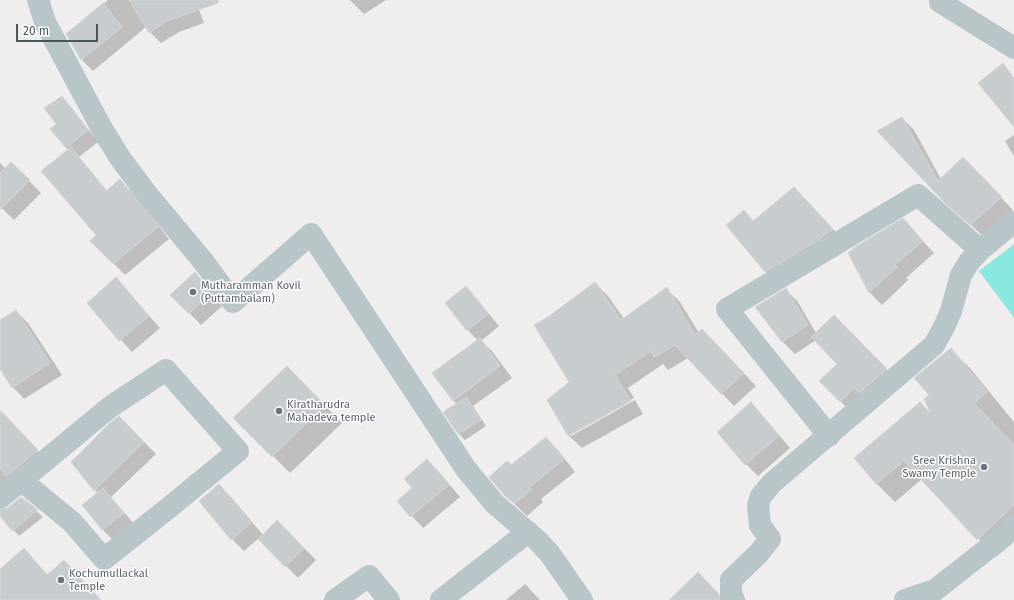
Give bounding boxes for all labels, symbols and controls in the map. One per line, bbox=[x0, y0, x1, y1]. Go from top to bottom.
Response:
scale bar bbox=[18, 16, 100, 42]
text: 20 m bbox=[23, 24, 49, 38]
place label: Mutharamman Kovil (Puttambalam) bbox=[201, 279, 301, 305]
marker: Mutharamman Kovil (Puttambalam) bbox=[188, 287, 198, 297]
place label: Kiratharudra Mahadeva temple bbox=[287, 398, 376, 424]
marker: Kiratharudra Mahadeva temple bbox=[274, 406, 284, 416]
place label: Sree Krishna Swamy Temple bbox=[902, 454, 976, 480]
marker: Sree Krishna Swamy Temple bbox=[979, 462, 989, 472]
place label: Kochumullackal Temple bbox=[69, 567, 148, 593]
marker: Kochumullackal Temple bbox=[56, 575, 66, 585]

